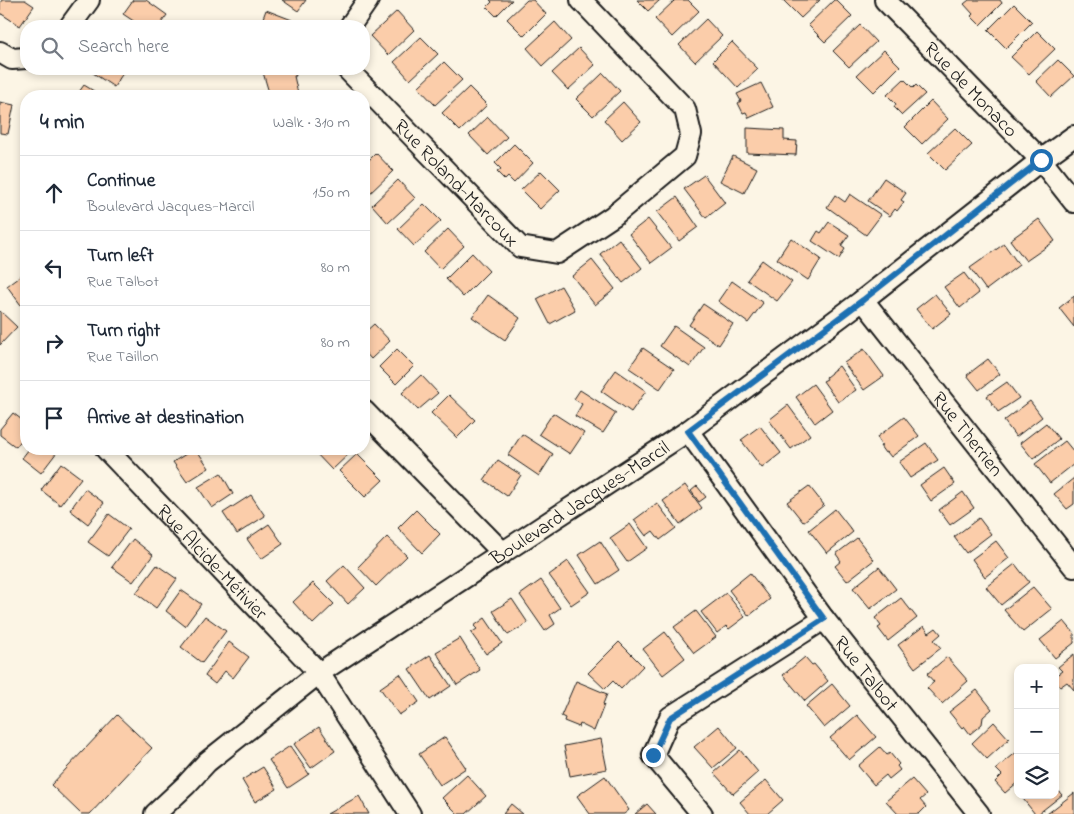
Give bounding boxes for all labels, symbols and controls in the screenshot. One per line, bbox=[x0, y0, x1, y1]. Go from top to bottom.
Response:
search box bbox=[20, 20, 370, 75]
icon: search bbox=[38, 34, 66, 62]
text: Search here bbox=[78, 34, 169, 61]
street label: Rue de Monaco bbox=[916, 36, 1023, 145]
text: 4 min bbox=[40, 108, 84, 138]
text: Walk · 310 m bbox=[273, 111, 350, 135]
street label: Rue Roland-Marcoux bbox=[386, 113, 525, 255]
route start bbox=[1030, 149, 1053, 172]
text: Continue bbox=[87, 168, 155, 195]
icon: ahead bbox=[40, 179, 68, 207]
text: 150 m bbox=[312, 181, 350, 205]
text: Boulevard Jacques-Marcil bbox=[87, 195, 254, 219]
text: Turn left bbox=[87, 243, 154, 270]
icon: left bbox=[40, 254, 68, 282]
text: 80 m bbox=[321, 256, 350, 280]
text: Rue Talbot bbox=[87, 270, 159, 294]
text: Turn right bbox=[87, 318, 160, 345]
icon: right bbox=[40, 329, 68, 357]
text: 80 m bbox=[321, 331, 350, 355]
text: Rue Taillon bbox=[87, 345, 158, 369]
street label: Rue Therrien bbox=[924, 386, 1009, 484]
icon: arrive bbox=[40, 404, 68, 432]
text: Arrive at destination bbox=[87, 405, 244, 432]
street label: Boulevard Jacques-Marcil bbox=[484, 435, 676, 574]
street label: Rue Alcide-Métivier bbox=[149, 499, 274, 628]
street label: Rue Talbot bbox=[826, 630, 904, 719]
map controls bbox=[1014, 664, 1059, 799]
button: + bbox=[1014, 664, 1059, 709]
button: − bbox=[1014, 709, 1059, 754]
route end bbox=[642, 744, 665, 767]
button: layers bbox=[1014, 754, 1059, 799]

